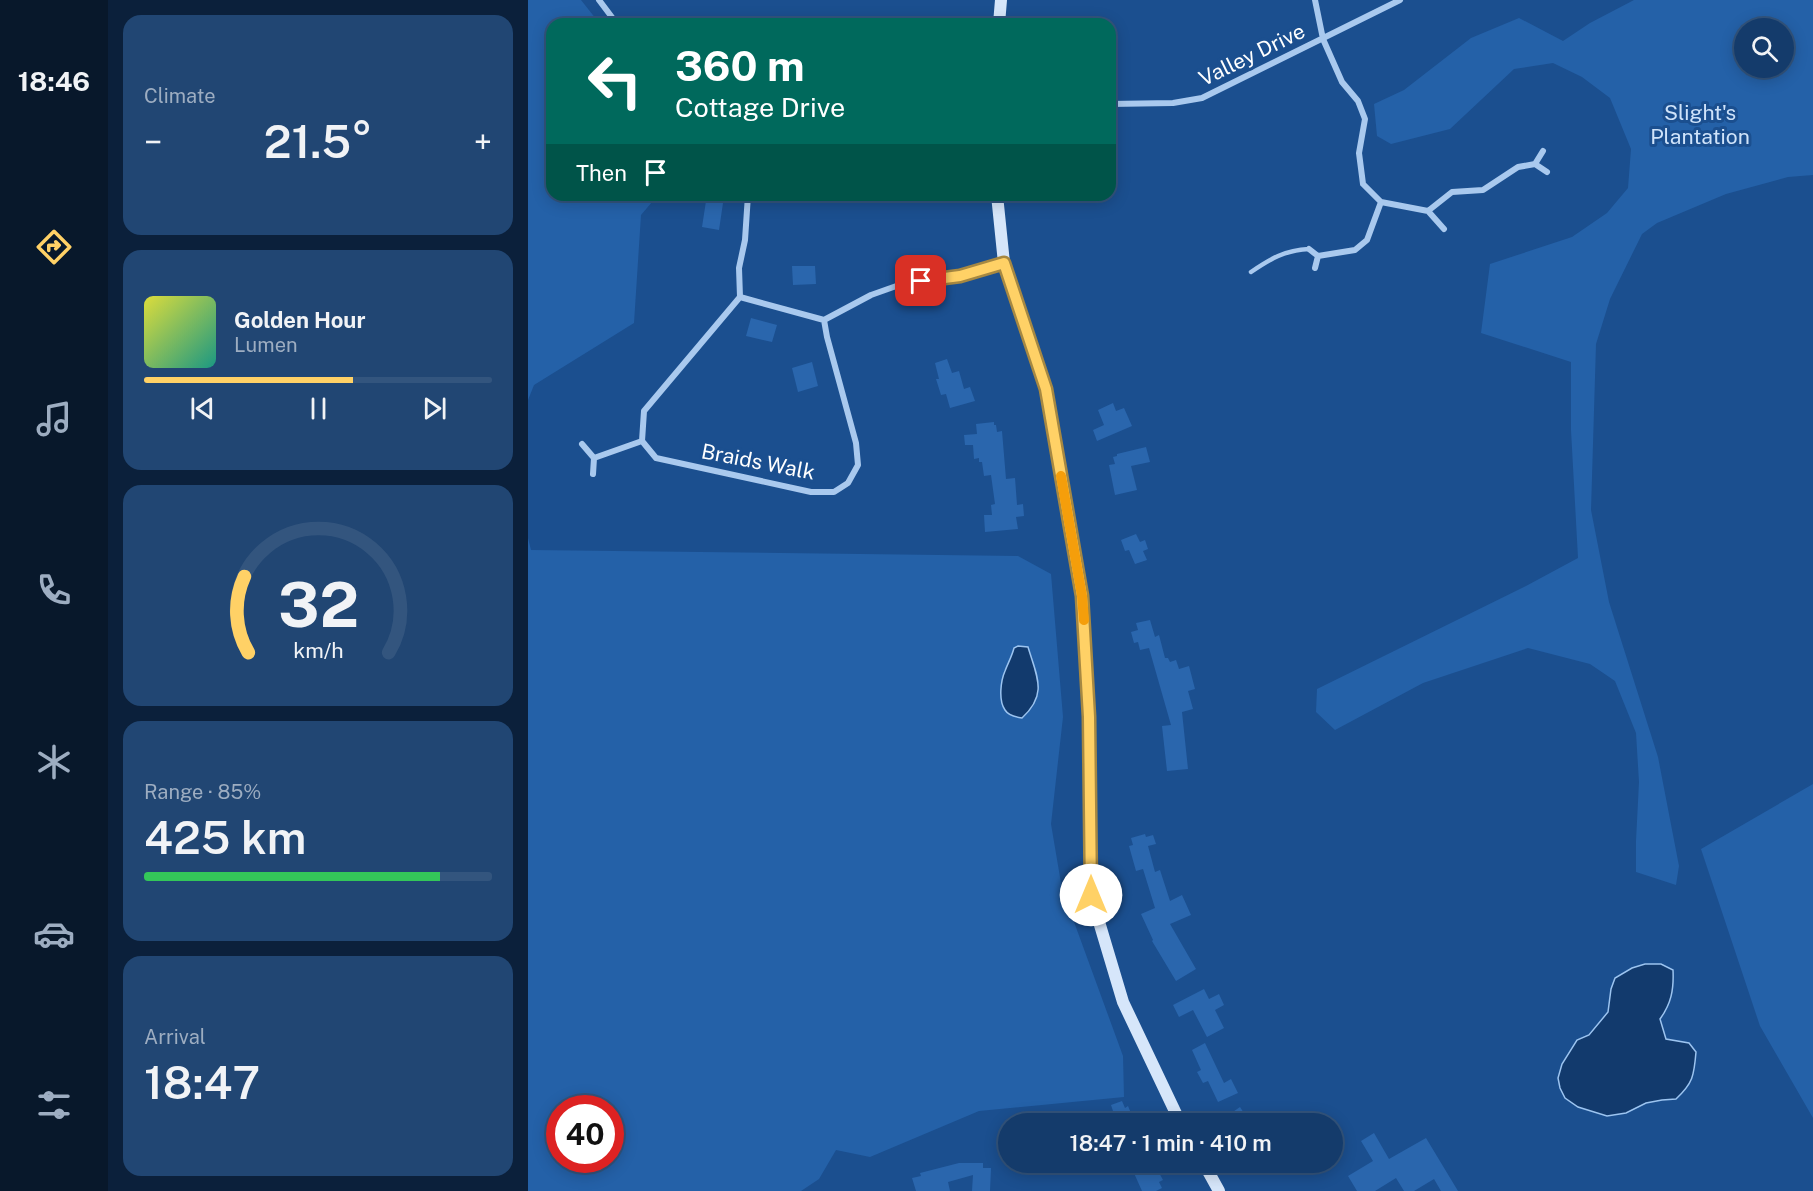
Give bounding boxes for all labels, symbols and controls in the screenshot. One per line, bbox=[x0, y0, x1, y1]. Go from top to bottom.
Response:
street label: Valley Drive bbox=[1195, 18, 1309, 91]
map controls bbox=[1734, 18, 1794, 78]
button: search bbox=[1734, 18, 1794, 78]
text: 360 m bbox=[675, 41, 805, 90]
icon: left bbox=[576, 42, 654, 120]
text: 18:46 bbox=[18, 65, 90, 97]
text: Climate bbox=[144, 84, 216, 108]
text: Cottage Drive bbox=[675, 91, 845, 123]
park label: Slight's Plantation bbox=[1650, 100, 1750, 149]
text: 21.5° bbox=[264, 115, 372, 168]
text: − bbox=[144, 123, 162, 161]
text: + bbox=[474, 123, 492, 161]
icon: arrive bbox=[639, 156, 672, 189]
text: Then bbox=[576, 160, 627, 186]
icon: directions bbox=[33, 226, 75, 268]
pin bbox=[895, 255, 946, 306]
icon: arrive bbox=[904, 264, 937, 297]
text: Golden Hour bbox=[234, 307, 365, 333]
text: Lumen bbox=[234, 333, 298, 357]
icon: previous bbox=[186, 392, 219, 425]
icon: pause bbox=[302, 392, 335, 425]
icon: next bbox=[418, 392, 451, 425]
icon: music bbox=[33, 398, 75, 440]
street label: Braids Walk bbox=[699, 438, 817, 485]
text: 32 bbox=[277, 568, 359, 641]
icon: phone bbox=[33, 569, 75, 611]
text: km/h bbox=[293, 638, 343, 663]
icon: climate bbox=[33, 741, 75, 783]
text: Range · 85% bbox=[144, 780, 261, 804]
text: 425 km bbox=[144, 811, 306, 864]
position arrow bbox=[1059, 863, 1123, 927]
icon: car bbox=[33, 913, 75, 955]
text: Arrival bbox=[144, 1025, 206, 1049]
text: 18:47 bbox=[144, 1056, 260, 1109]
icon: filters bbox=[33, 1084, 75, 1126]
speed limit sign: 40 bbox=[546, 1095, 624, 1173]
text: 18:47 · 1 min · 410 m bbox=[1069, 1130, 1272, 1156]

